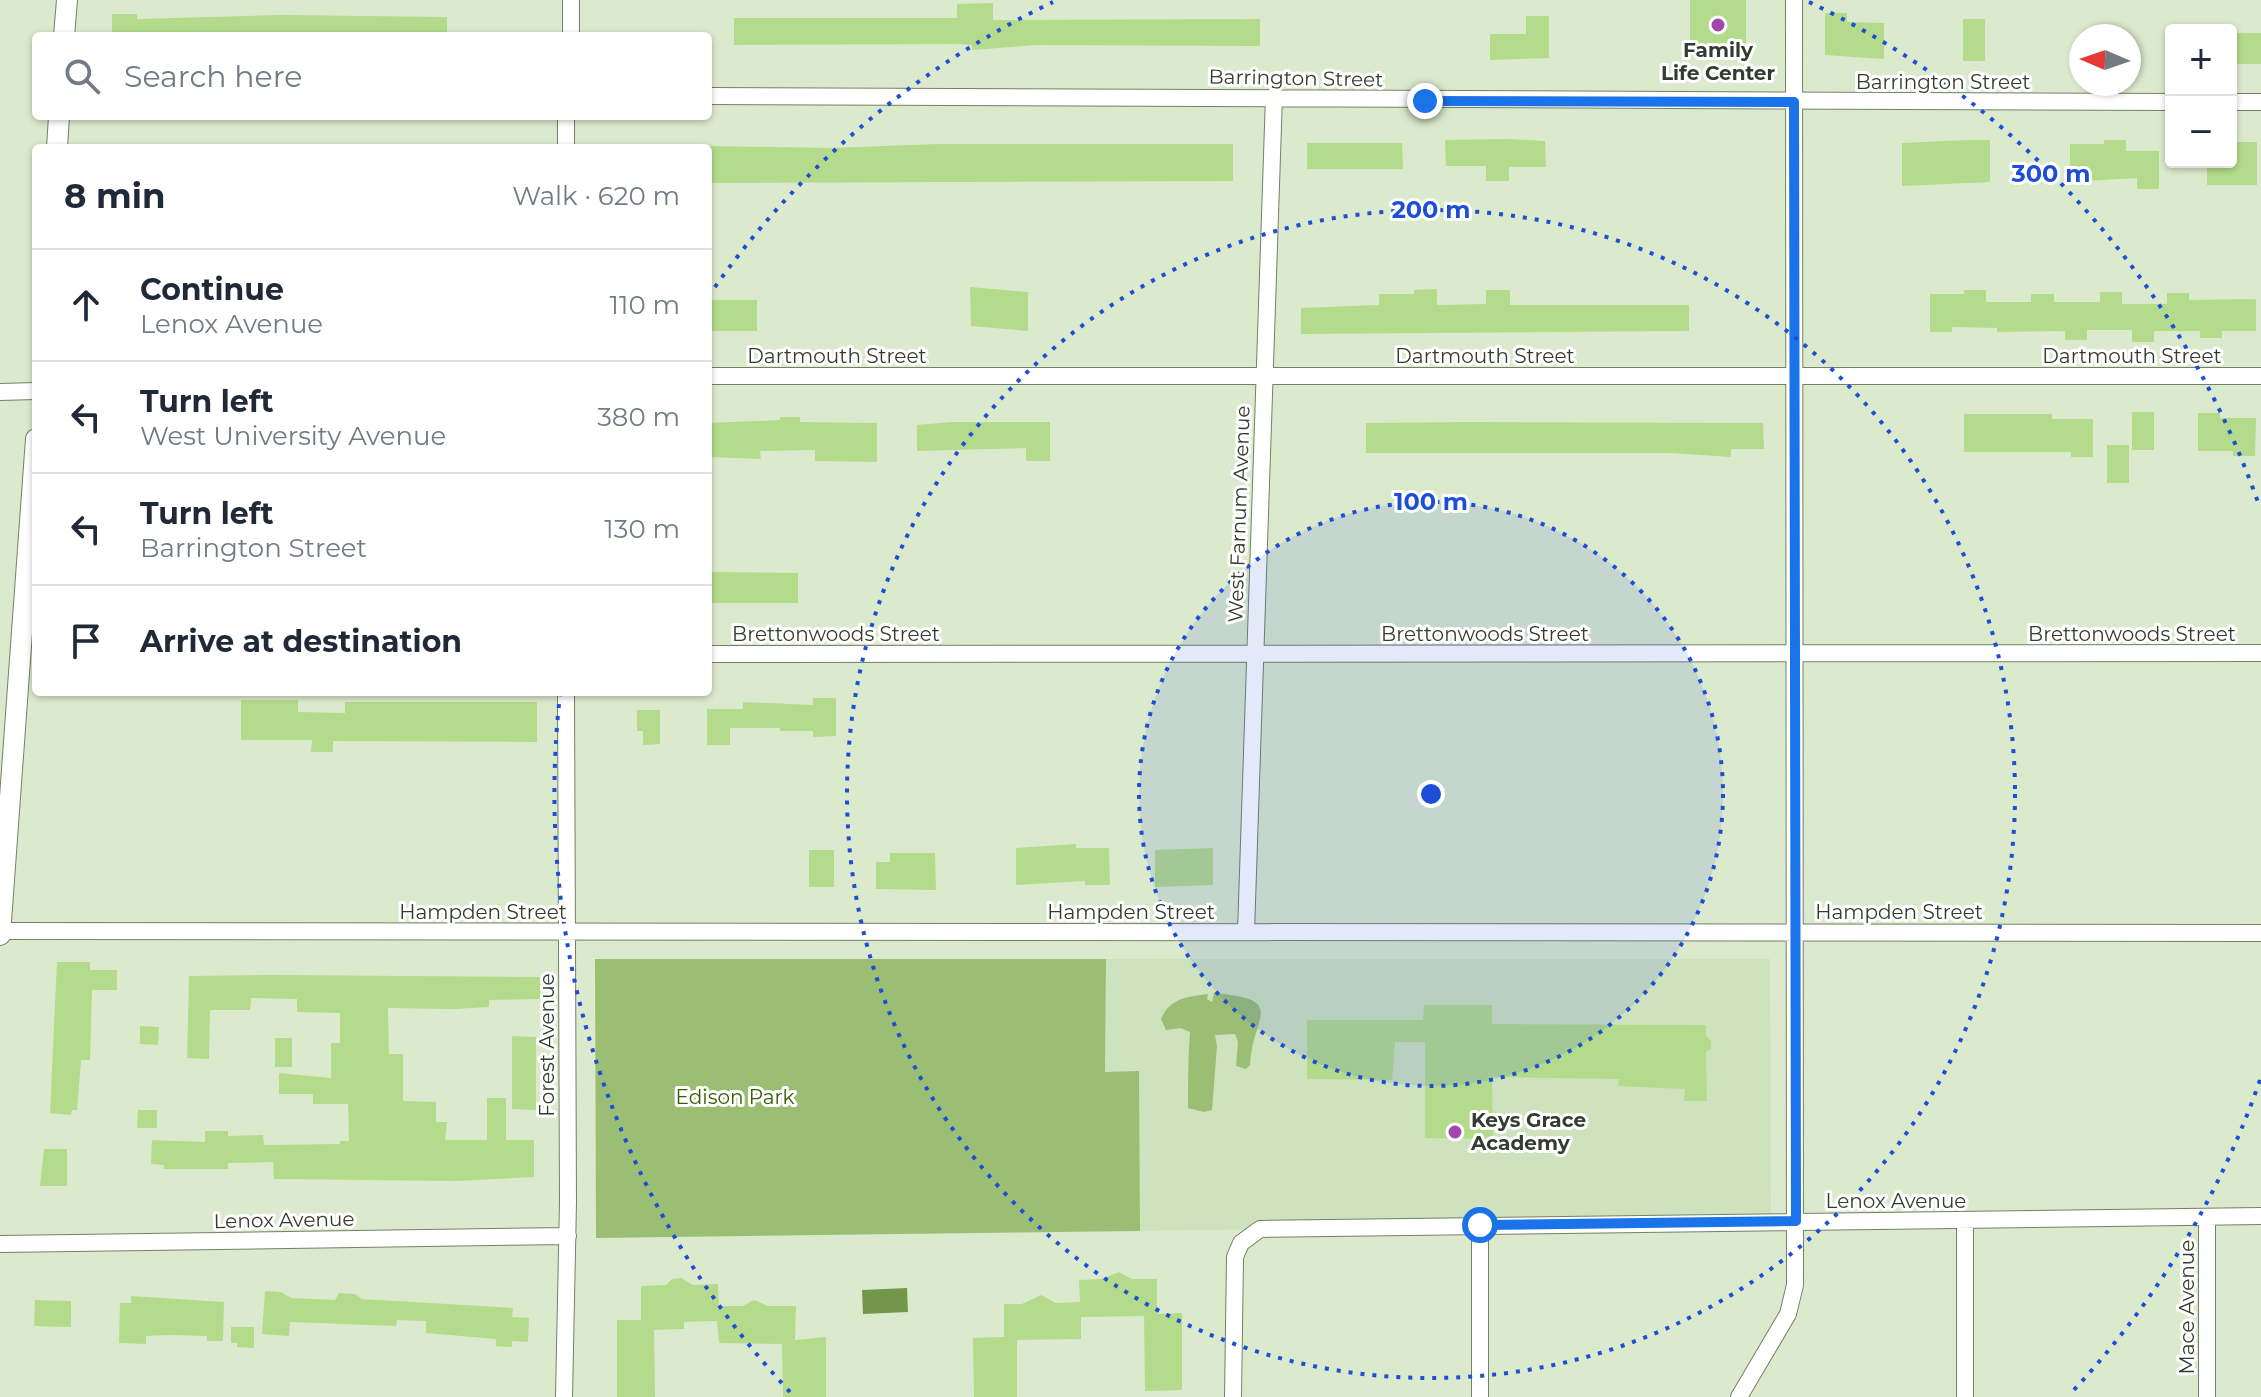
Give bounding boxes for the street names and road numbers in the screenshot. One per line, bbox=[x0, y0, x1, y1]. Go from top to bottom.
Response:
street label: Barrington Street bbox=[1208, 64, 1384, 92]
street label: Barrington Street bbox=[1856, 70, 2030, 94]
street label: Dartmouth Street bbox=[747, 344, 927, 368]
street label: Dartmouth Street bbox=[1395, 344, 1575, 368]
street label: Dartmouth Street bbox=[2042, 344, 2222, 368]
street label: West Farnum Avenue bbox=[1223, 405, 1255, 623]
street label: Brettonwoods Street bbox=[732, 622, 940, 646]
street label: Brettonwoods Street bbox=[1381, 622, 1589, 646]
street label: Brettonwoods Street bbox=[2028, 622, 2236, 646]
street label: Hampden Street bbox=[399, 900, 567, 924]
street label: Hampden Street bbox=[1047, 900, 1215, 924]
street label: Hampden Street bbox=[1815, 900, 1983, 924]
street label: Forest Avenue bbox=[535, 973, 559, 1117]
street label: Lenox Avenue bbox=[1826, 1189, 1966, 1213]
street label: Lenox Avenue bbox=[213, 1207, 355, 1233]
street label: Mace Avenue bbox=[2175, 1240, 2199, 1374]

